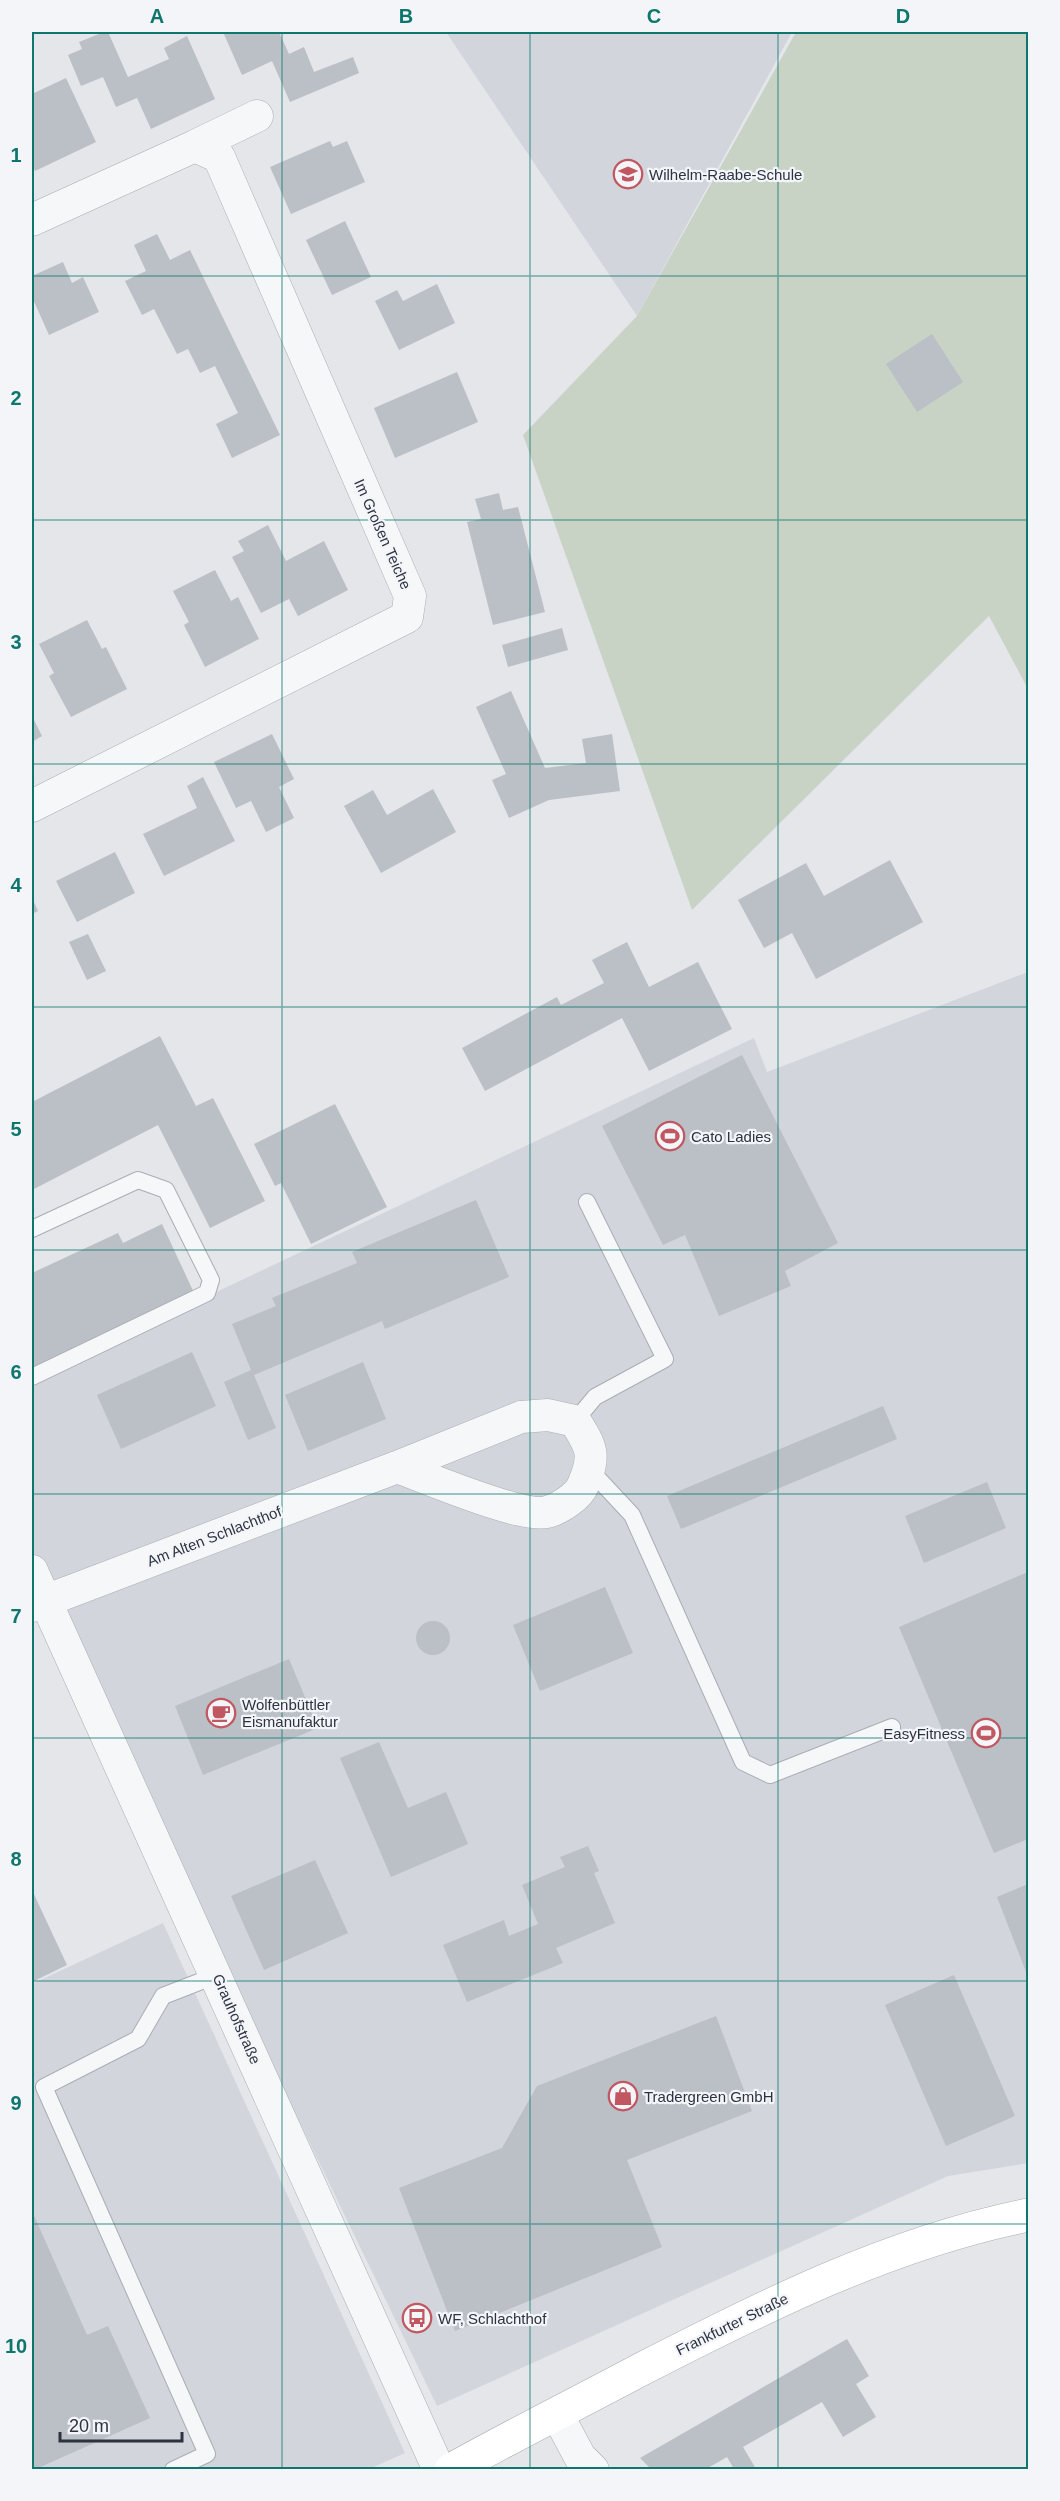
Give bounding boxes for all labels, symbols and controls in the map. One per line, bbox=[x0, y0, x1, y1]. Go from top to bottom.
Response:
text: A bbox=[150, 5, 164, 27]
text: B bbox=[399, 5, 413, 27]
text: C bbox=[647, 5, 661, 27]
text: D bbox=[896, 5, 910, 27]
text: 1 bbox=[10, 144, 22, 166]
school or university icon: Wilhelm-Raabe-Schule bbox=[612, 158, 644, 190]
place label: Wilhelm-Raabe-Schule bbox=[649, 166, 802, 183]
text: 2 bbox=[10, 387, 22, 409]
street label: Im Großen Teiche bbox=[351, 476, 415, 592]
text: 3 bbox=[10, 631, 22, 653]
text: 4 bbox=[10, 874, 22, 896]
text: 5 bbox=[10, 1118, 22, 1140]
sports icon: Cato Ladies bbox=[654, 1120, 686, 1152]
place label: Cato Ladies bbox=[691, 1128, 771, 1145]
text: 6 bbox=[10, 1361, 22, 1383]
street label: Am Alten Schlachthof bbox=[144, 1502, 284, 1569]
text: 7 bbox=[10, 1605, 22, 1627]
place label: Wolfenbüttler Eismanufaktur bbox=[242, 1696, 338, 1730]
cafe icon: Wolfenbüttler Eismanufaktur bbox=[205, 1697, 237, 1729]
sports icon: EasyFitness bbox=[970, 1717, 1002, 1749]
place label: EasyFitness bbox=[883, 1725, 965, 1742]
text: 8 bbox=[10, 1848, 22, 1870]
street label: Grauhofstraße bbox=[210, 1971, 264, 2067]
shop icon: Tradergreen GmbH bbox=[607, 2080, 639, 2112]
place label: Tradergreen GmbH bbox=[644, 2088, 774, 2105]
text: 9 bbox=[10, 2092, 22, 2114]
street label: Frankfurter Straße bbox=[673, 2289, 791, 2359]
bus stop icon: WF, Schlachthof bbox=[401, 2302, 433, 2334]
place label: WF, Schlachthof bbox=[438, 2310, 547, 2327]
text: 10 bbox=[5, 2335, 27, 2357]
scale bar bbox=[60, 2405, 182, 2443]
text: 20 m bbox=[69, 2416, 109, 2436]

